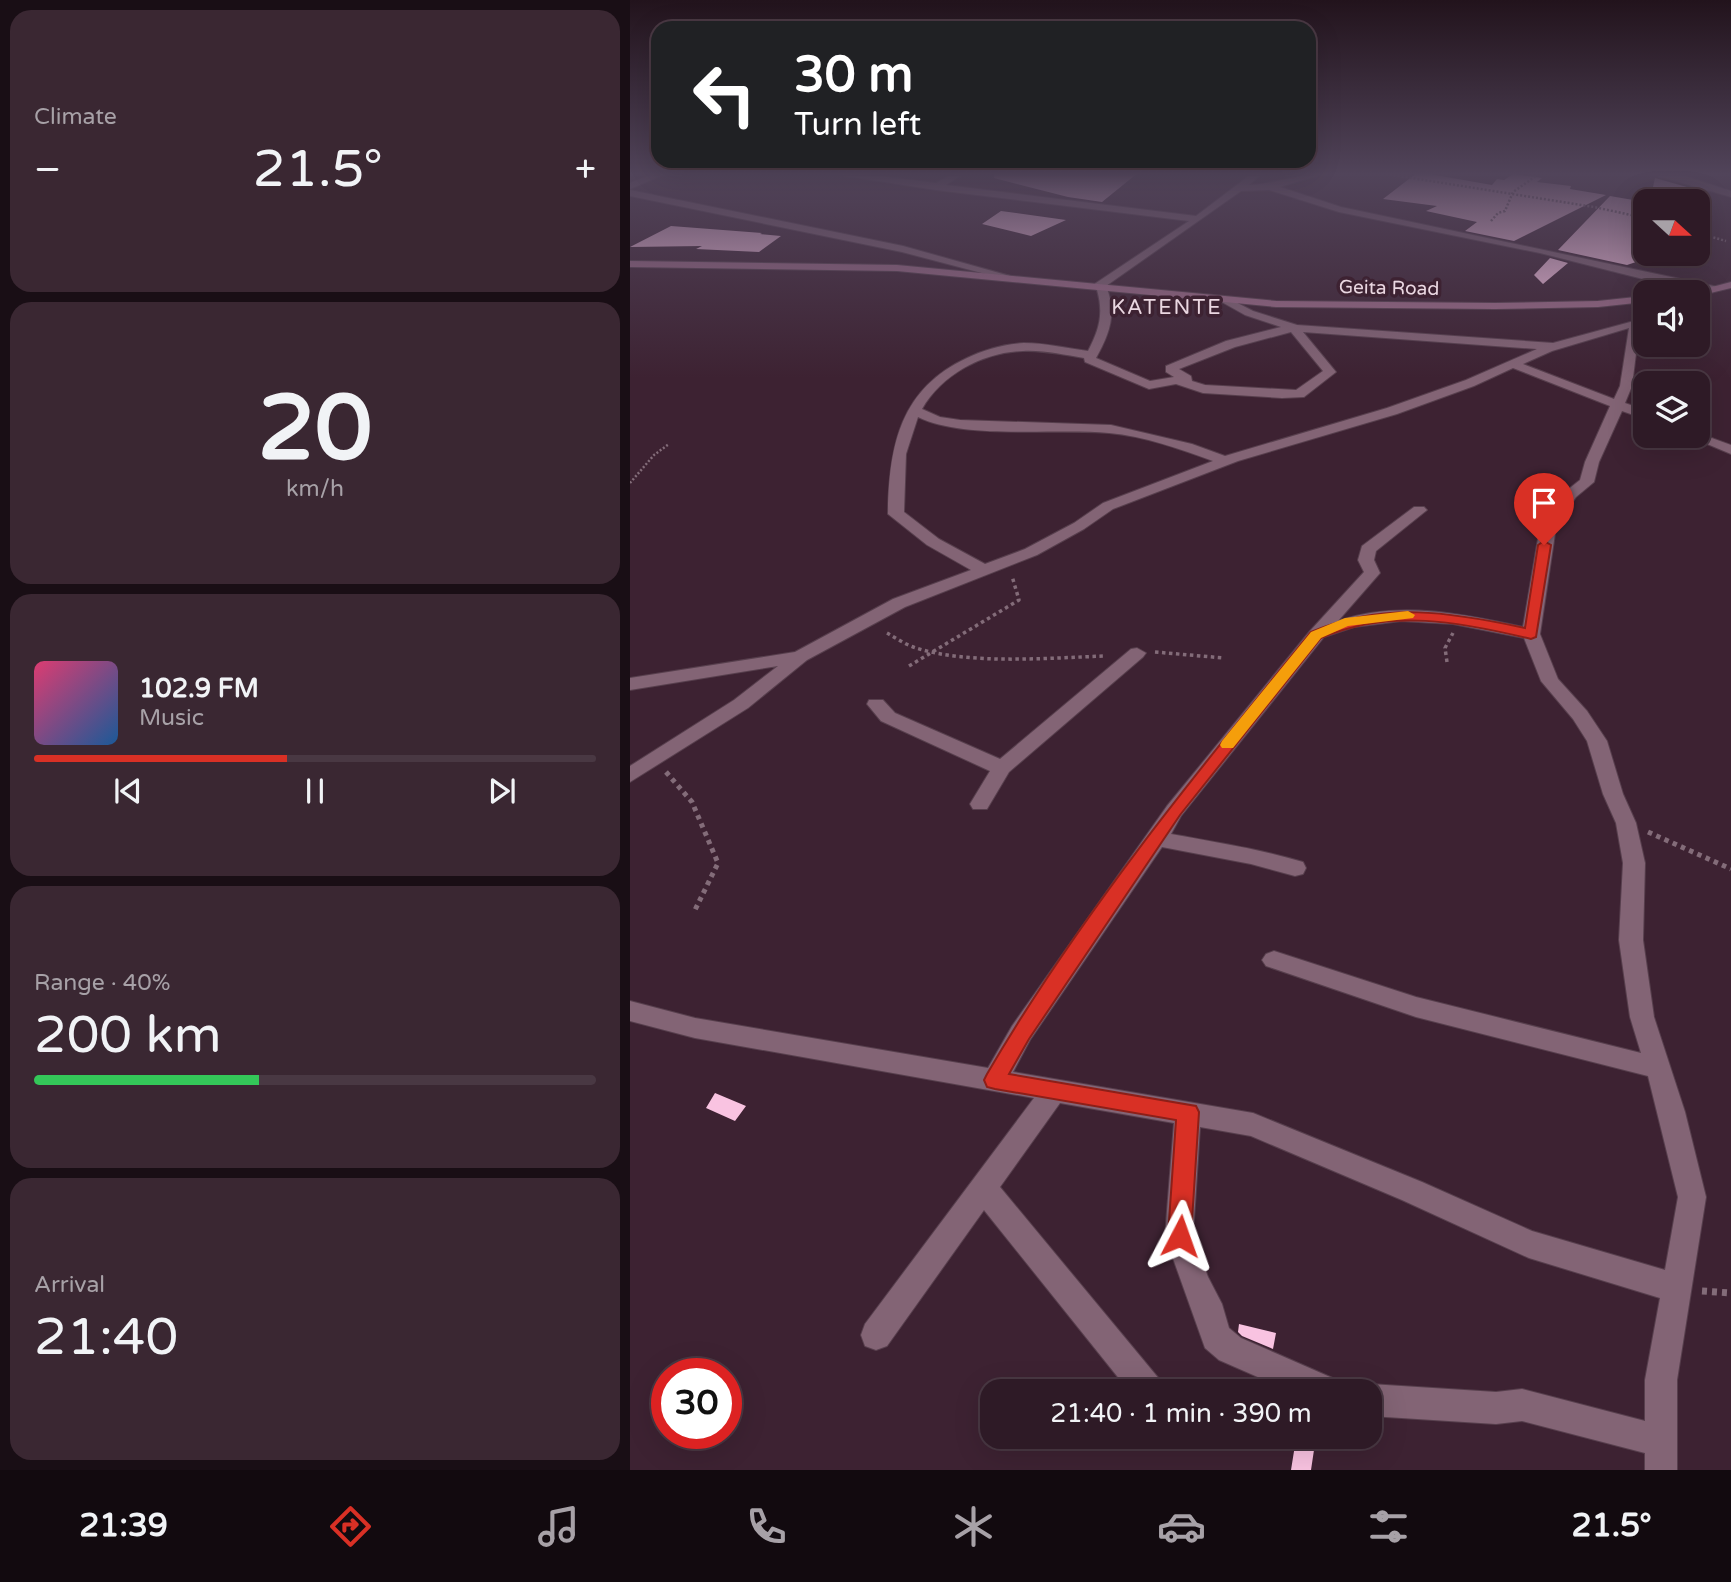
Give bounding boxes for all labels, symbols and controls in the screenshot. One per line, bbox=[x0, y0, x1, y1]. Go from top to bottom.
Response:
text: 30 m bbox=[794, 46, 913, 105]
icon: left bbox=[679, 49, 770, 140]
text: Climate bbox=[34, 103, 117, 131]
text: Turn left bbox=[794, 106, 921, 144]
text: 21.5° bbox=[253, 138, 383, 201]
text: − bbox=[34, 147, 61, 193]
text: + bbox=[575, 147, 596, 193]
north arrow bbox=[1633, 189, 1710, 266]
map controls bbox=[1633, 189, 1710, 448]
street label: Geita Road bbox=[1339, 276, 1439, 300]
button: sound bbox=[1633, 280, 1710, 357]
district label: KATENTE bbox=[1111, 295, 1223, 320]
button: layers bbox=[1633, 371, 1710, 448]
text: 20 bbox=[258, 374, 372, 484]
pin bbox=[1514, 473, 1574, 545]
text: km/h bbox=[286, 475, 344, 503]
icon: arrive bbox=[1525, 484, 1563, 522]
text: 102.9 FM bbox=[139, 673, 259, 704]
text: Music bbox=[139, 704, 204, 732]
icon: previous bbox=[109, 772, 147, 810]
icon: pause bbox=[296, 772, 334, 810]
icon: next bbox=[483, 772, 521, 810]
text: Range · 40% bbox=[34, 969, 170, 997]
text: 200 km bbox=[34, 1004, 222, 1067]
position arrow bbox=[1143, 1199, 1217, 1273]
text: Arrival bbox=[34, 1271, 105, 1299]
text: 21:40 bbox=[34, 1306, 178, 1369]
speed limit sign: 30 bbox=[651, 1358, 742, 1449]
text: 21:40 · 1 min · 390 m bbox=[1050, 1398, 1312, 1429]
icon: directions bbox=[326, 1502, 375, 1551]
icon: music bbox=[534, 1502, 583, 1551]
icon: phone bbox=[742, 1502, 791, 1551]
icon: climate bbox=[949, 1502, 998, 1551]
icon: car bbox=[1157, 1502, 1206, 1551]
icon: filters bbox=[1364, 1502, 1413, 1551]
text: 21:39 bbox=[79, 1507, 168, 1545]
text: 21.5° bbox=[1572, 1507, 1652, 1545]

